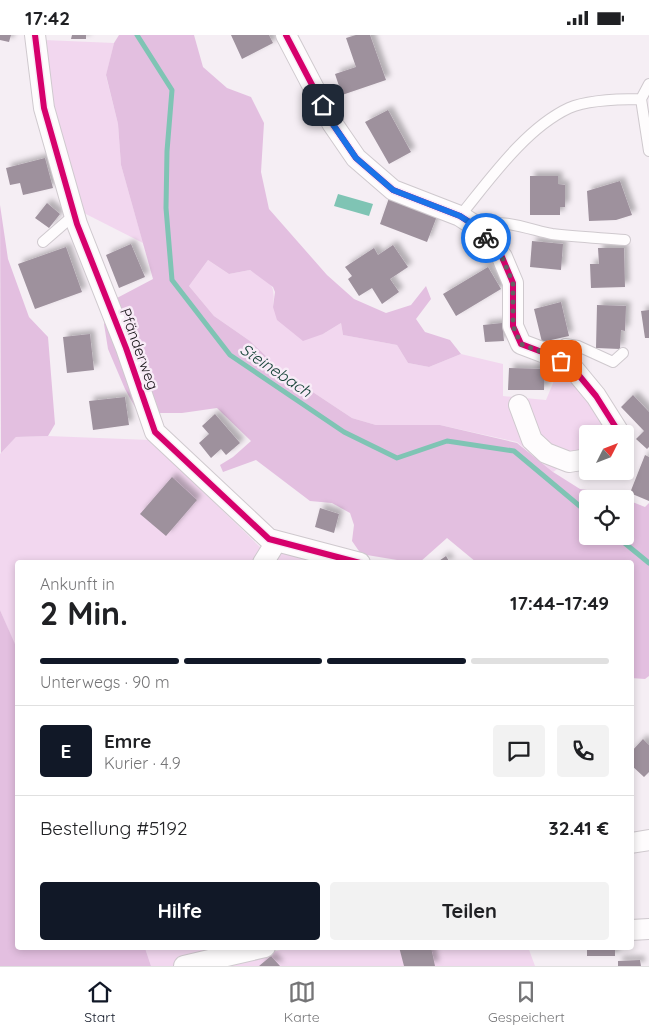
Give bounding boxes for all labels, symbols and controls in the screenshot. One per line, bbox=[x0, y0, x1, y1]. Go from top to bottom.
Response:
text: 17:42 bbox=[25, 6, 70, 30]
pin bbox=[302, 84, 344, 126]
icon: home bbox=[309, 91, 337, 119]
courier bbox=[461, 213, 511, 263]
icon: bike bbox=[472, 224, 500, 252]
street label: Pfänderweg bbox=[116, 305, 163, 392]
water label: Steinebach bbox=[236, 339, 316, 402]
pin bbox=[540, 340, 582, 382]
icon: bag bbox=[547, 347, 575, 375]
north arrow bbox=[579, 425, 634, 480]
map controls bbox=[579, 425, 634, 545]
button: locate bbox=[579, 490, 634, 545]
text: Ankunft in bbox=[40, 574, 115, 594]
text: 17:44–17:49 bbox=[510, 591, 609, 615]
text: 2 Min. bbox=[40, 593, 128, 633]
text: Unterwegs · 90 m bbox=[40, 672, 170, 692]
button: chat bbox=[493, 725, 545, 777]
button: phone bbox=[557, 725, 609, 777]
text: Emre bbox=[104, 729, 151, 753]
text: E bbox=[61, 739, 71, 763]
text: Kurier · 4.9 bbox=[104, 753, 181, 773]
text: Bestellung #5192 bbox=[40, 816, 188, 840]
text: 32.41 € bbox=[549, 816, 609, 840]
button: Hilfe bbox=[40, 882, 320, 940]
button: Teilen bbox=[330, 882, 609, 940]
tab: Start bbox=[84, 978, 115, 1026]
tab: Karte bbox=[284, 978, 320, 1026]
tab: Gespeichert bbox=[488, 978, 565, 1026]

